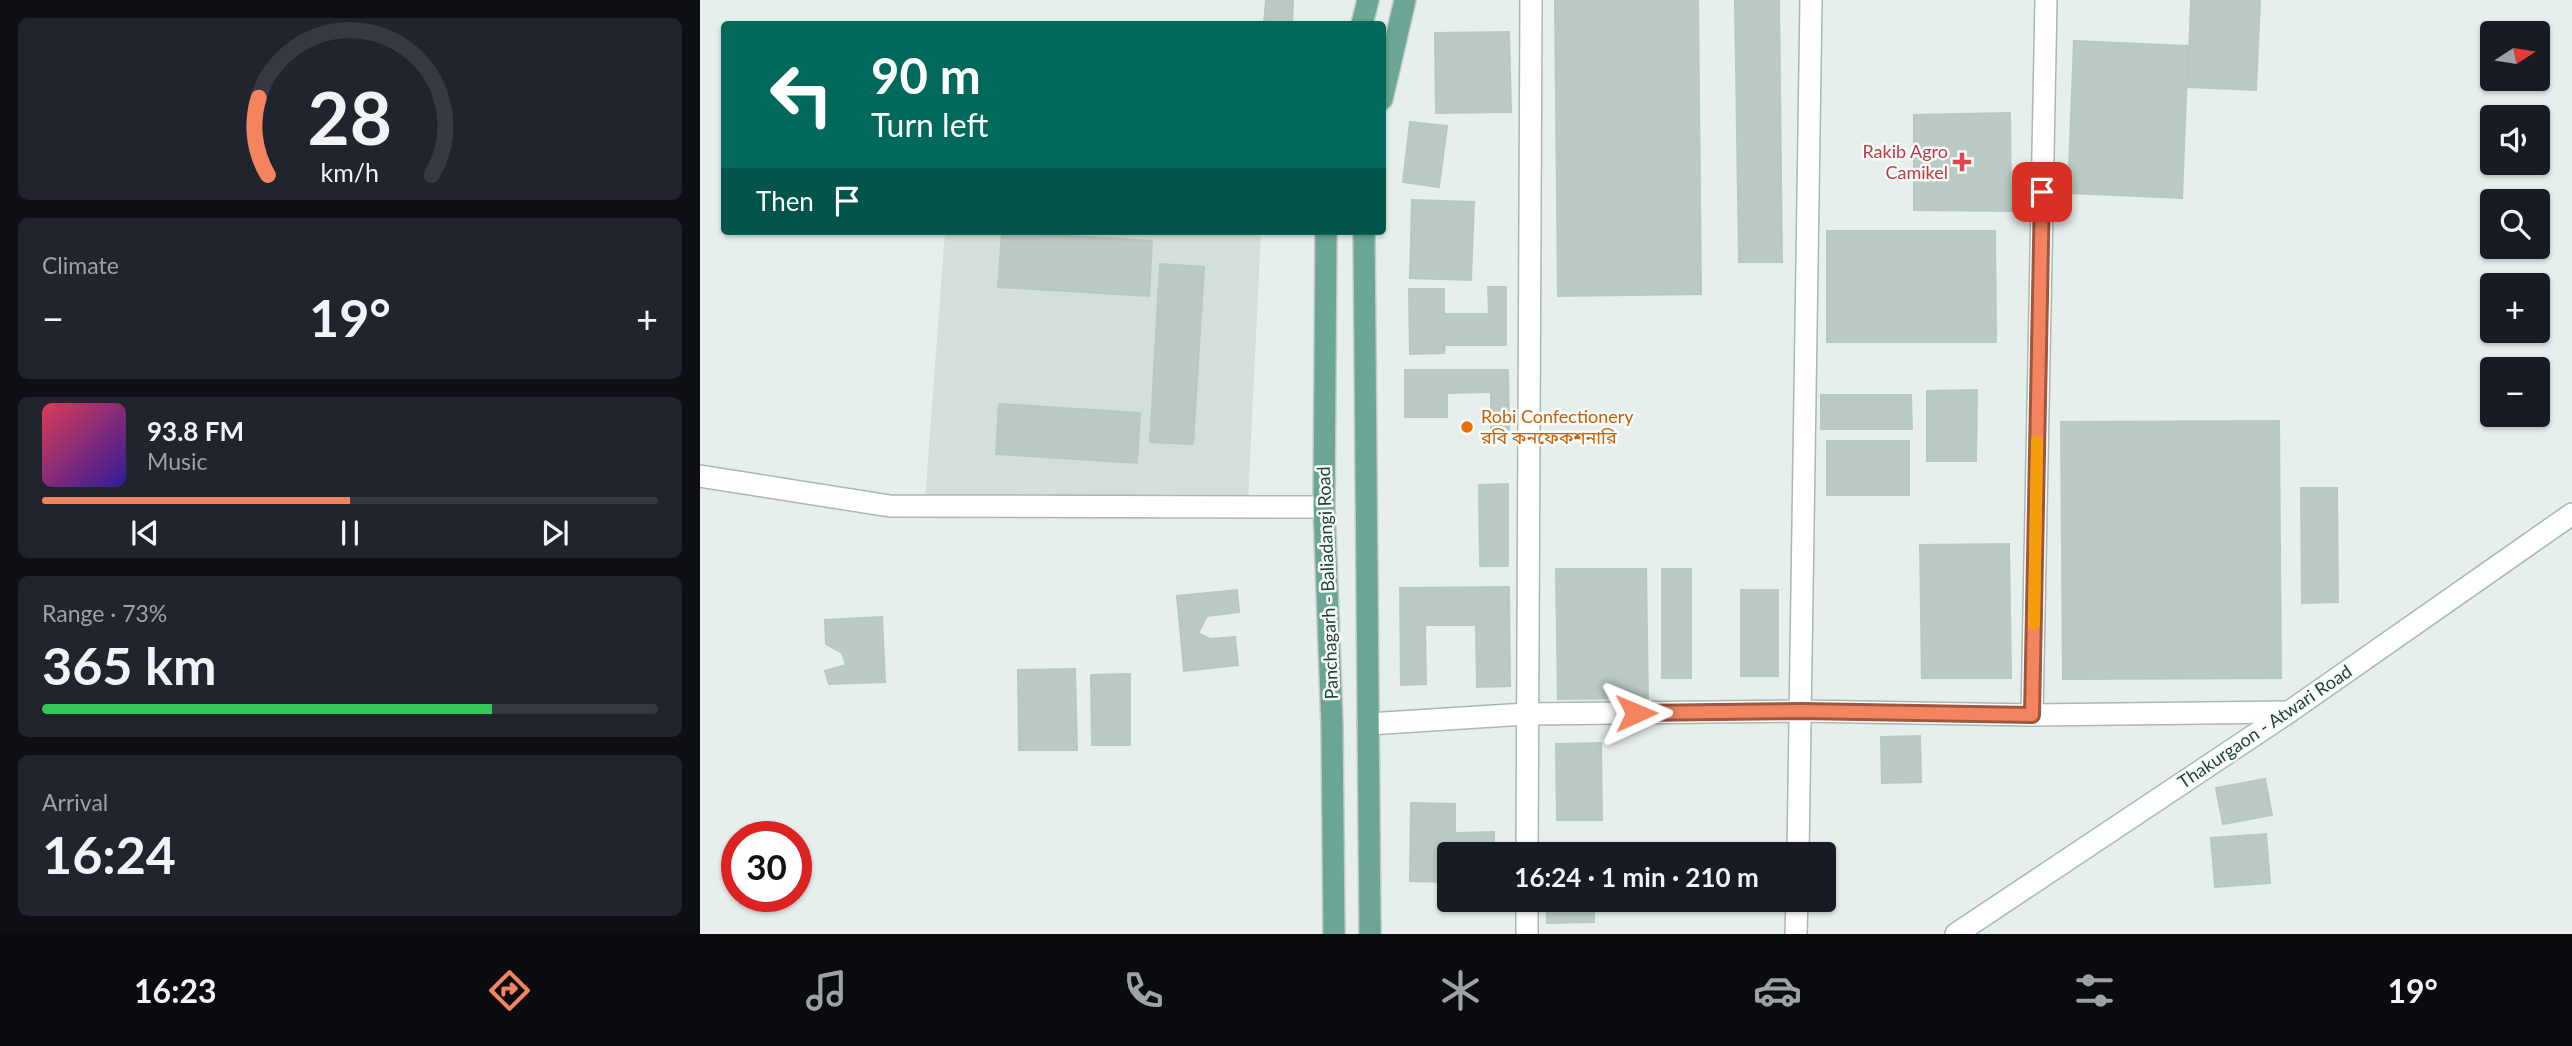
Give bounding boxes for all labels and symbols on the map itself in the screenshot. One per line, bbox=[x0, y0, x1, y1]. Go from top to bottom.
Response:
north arrow bbox=[2480, 21, 2550, 91]
place label: Rakib Agro Camikel bbox=[1862, 140, 1948, 183]
marker: Rakib Agro Camikel bbox=[1954, 154, 1970, 170]
pin bbox=[2012, 162, 2072, 222]
place label: Robi Confectionery রবি কনফেকশনারি bbox=[1480, 405, 1634, 448]
marker: Robi Confectionery রবি কনফেকশনারি bbox=[1459, 419, 1475, 435]
street label: Panchagarh - Baliadangi Road bbox=[1312, 466, 1342, 700]
street label: Thakurgaon - Atwari Road bbox=[2173, 660, 2356, 793]
position arrow bbox=[1599, 676, 1673, 750]
speed limit sign: 30 bbox=[721, 821, 812, 912]

